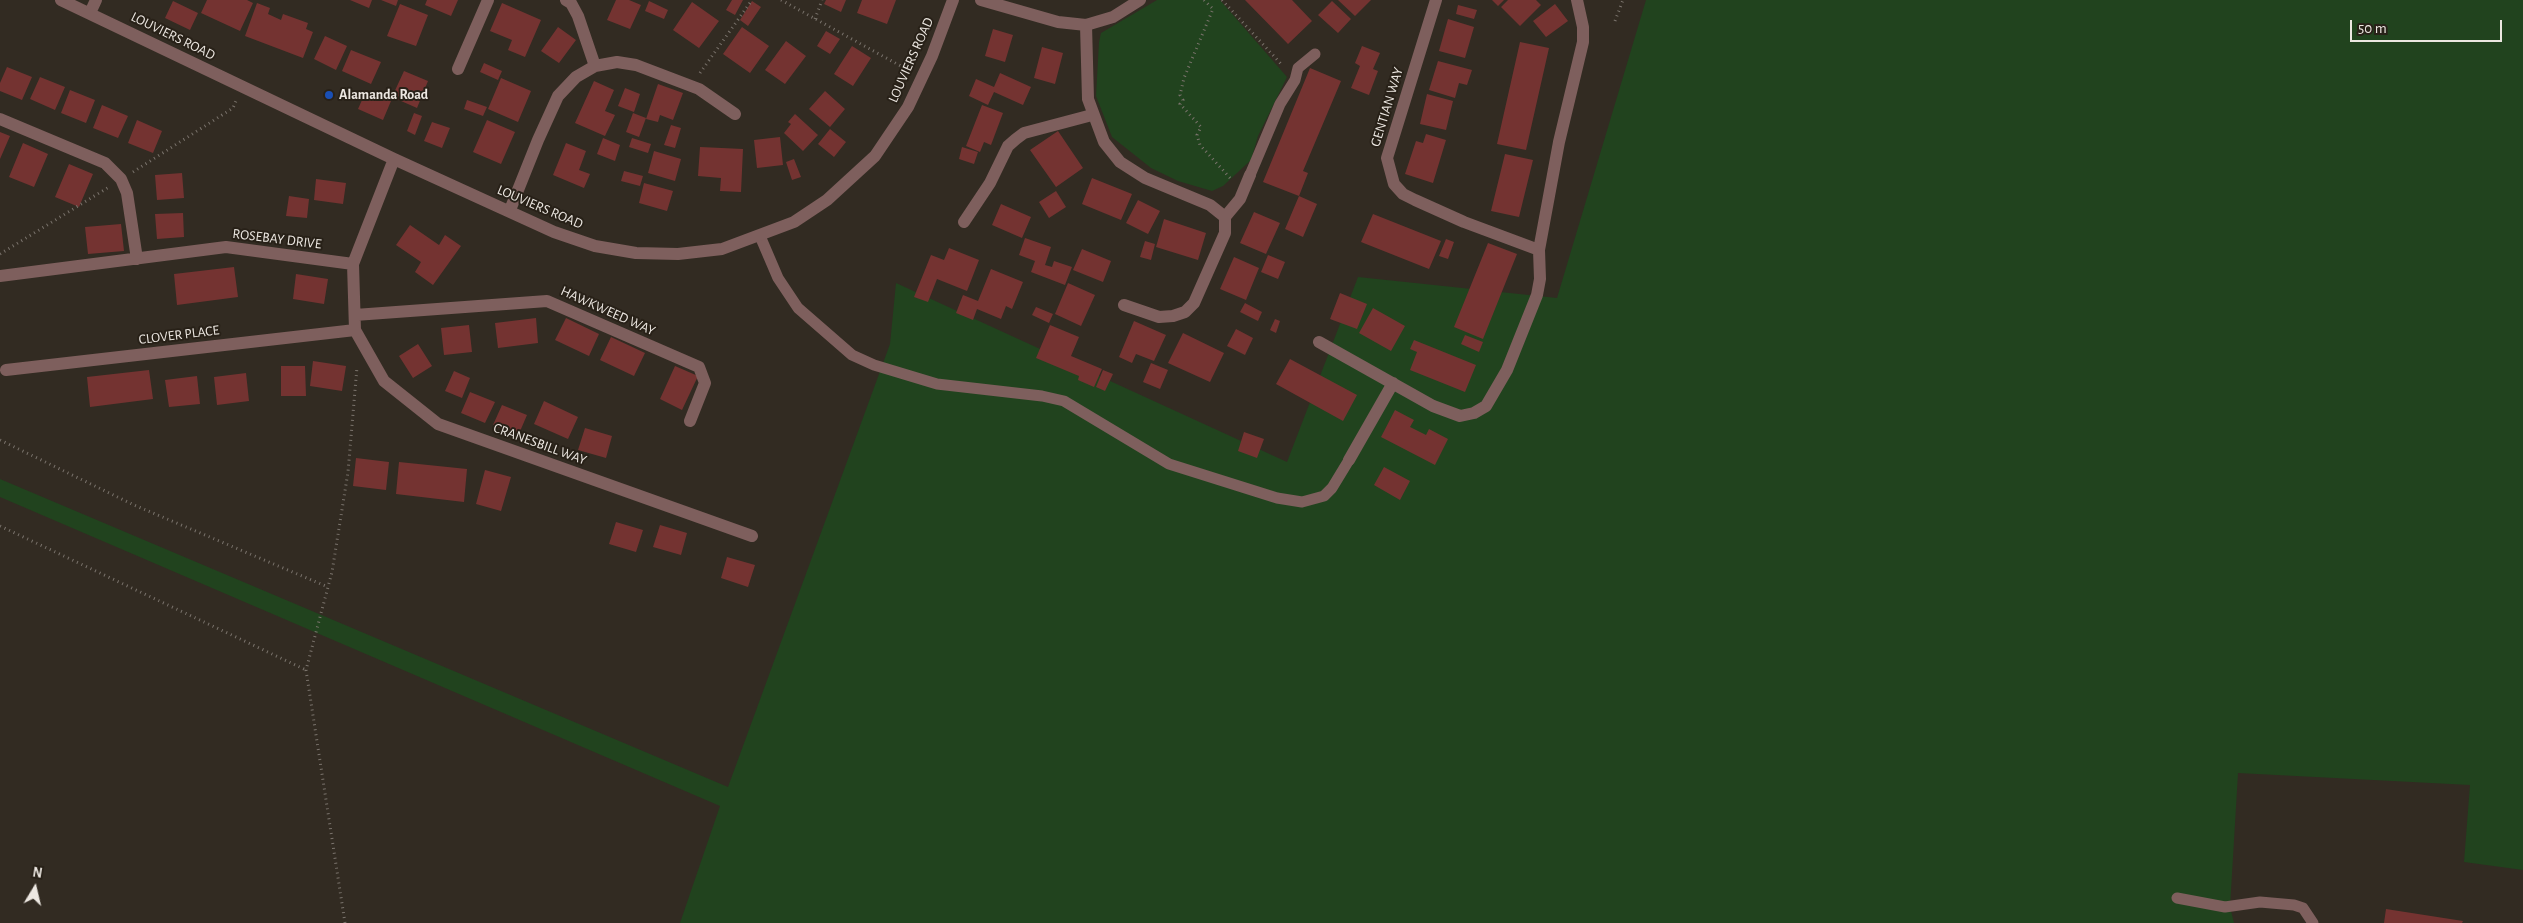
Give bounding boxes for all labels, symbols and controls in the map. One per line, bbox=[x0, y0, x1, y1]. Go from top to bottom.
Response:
street label: LOUVIERS ROAD bbox=[128, 8, 218, 64]
scale bar bbox=[2353, 10, 2506, 42]
street label: LOUVIERS ROAD bbox=[885, 15, 937, 105]
text: 50 m bbox=[2358, 21, 2387, 36]
street label: GENTIAN WAY bbox=[1367, 65, 1407, 149]
place label: Alamanda Road bbox=[339, 87, 428, 103]
marker: Alamanda Road bbox=[323, 89, 335, 101]
street label: LOUVIERS ROAD bbox=[495, 181, 585, 233]
street label: ROSEBAY DRIVE bbox=[232, 225, 322, 253]
street label: HAWKWEED WAY bbox=[558, 283, 658, 339]
street label: CLOVER PLACE bbox=[138, 322, 220, 348]
street label: CRANESBILL WAY bbox=[491, 419, 589, 469]
north arrow bbox=[10, 863, 60, 913]
text: N bbox=[31, 866, 43, 881]

